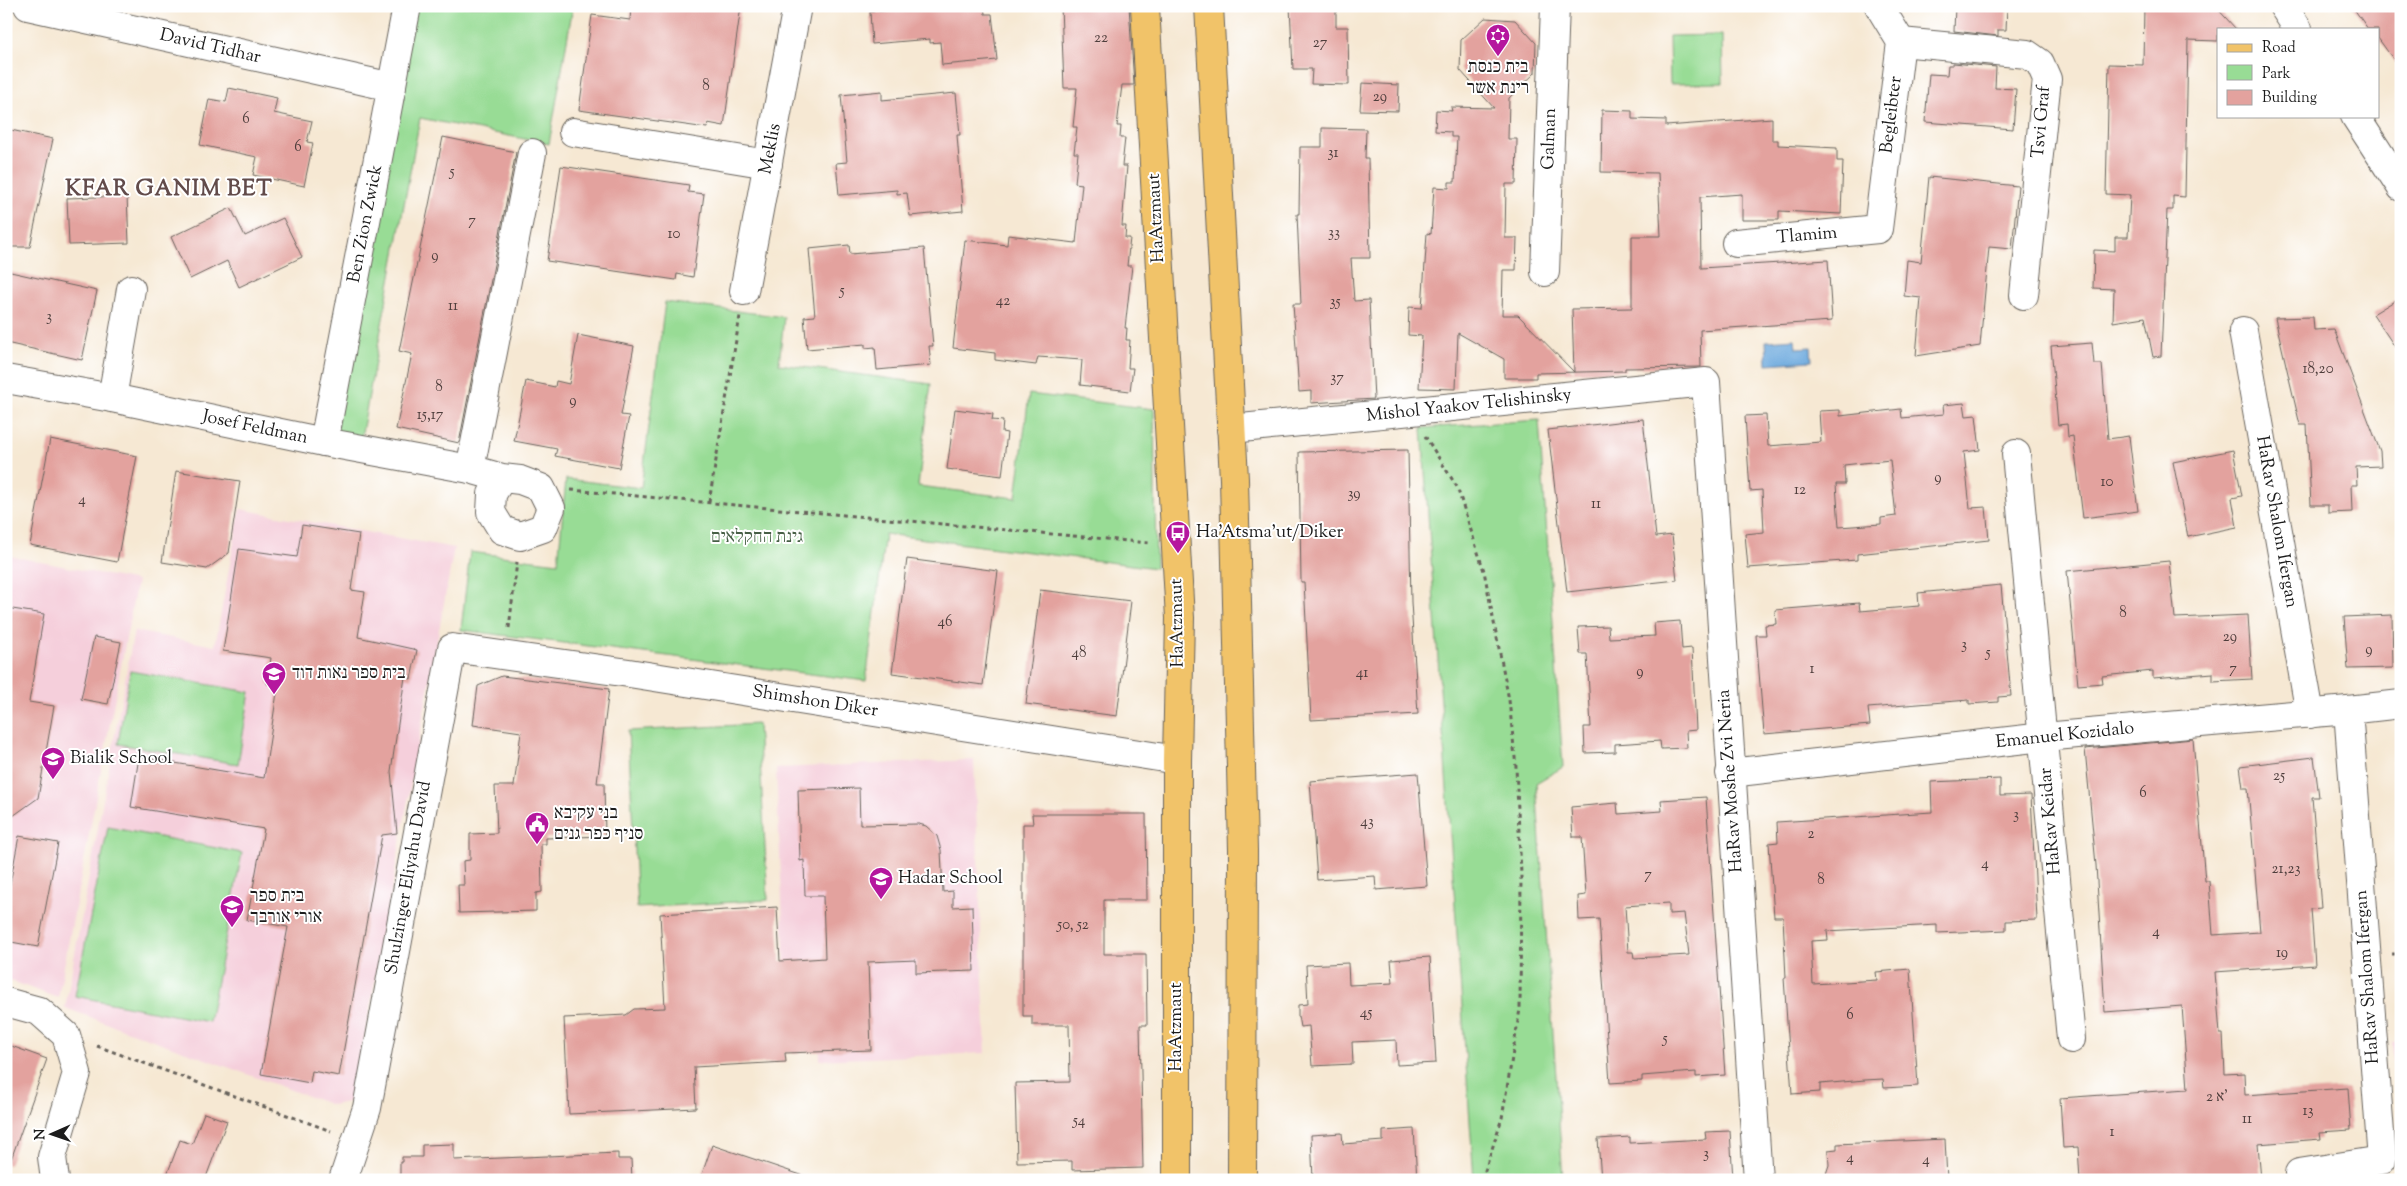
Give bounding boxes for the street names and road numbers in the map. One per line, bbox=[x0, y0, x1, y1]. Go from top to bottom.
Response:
street label: David Tidhar bbox=[157, 23, 263, 71]
street label: Begleibter bbox=[1874, 75, 1910, 155]
street label: Tsvi Graf bbox=[2026, 84, 2058, 159]
street label: Galman bbox=[1536, 107, 1564, 170]
street label: Meklis bbox=[753, 121, 789, 177]
street label: Ben Zion Zwick bbox=[342, 163, 390, 285]
street label: HaAtzmaut bbox=[1142, 173, 1172, 263]
street label: Tlamim bbox=[1776, 220, 1839, 252]
street label: Mishol Yaakov Telishinsky bbox=[1365, 382, 1573, 430]
street label: Josef Feldman bbox=[199, 404, 311, 452]
street label: HaRav Shalom Ifergan bbox=[2248, 434, 2304, 610]
street label: HaAtzmaut bbox=[1164, 578, 1192, 668]
street label: Shimshon Diker bbox=[750, 679, 880, 725]
street label: HaRav Moshe Zvi Neria bbox=[1712, 689, 1750, 873]
street label: Emanuel Kozidalo bbox=[1994, 716, 2136, 756]
street label: HaRav Keidar bbox=[2033, 766, 2069, 876]
street label: Shulzinger Eliyahu David bbox=[379, 779, 439, 977]
street label: HaRav Shalom Ifergan bbox=[2349, 889, 2387, 1065]
street label: HaAtzmaut bbox=[1164, 982, 1190, 1072]

